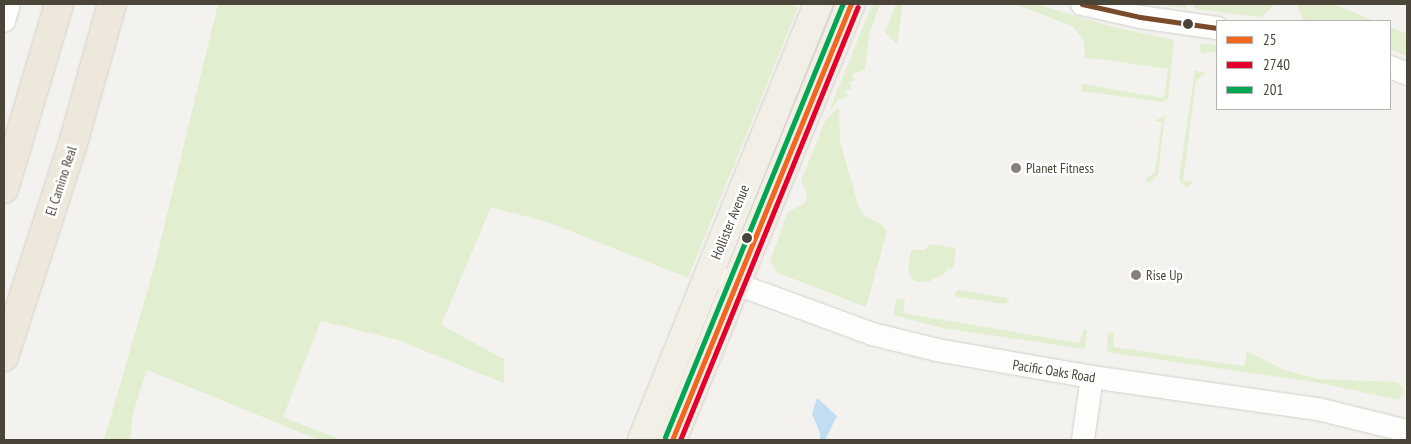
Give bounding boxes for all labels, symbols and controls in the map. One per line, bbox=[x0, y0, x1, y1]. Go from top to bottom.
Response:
unlabelled marker bbox=[1183, 19, 1193, 29]
legend bbox=[1216, 20, 1391, 110]
text: 25 bbox=[1263, 30, 1277, 49]
text: 2740 bbox=[1263, 55, 1290, 74]
text: 201 bbox=[1263, 80, 1283, 99]
street label: El Camino Real bbox=[42, 144, 80, 218]
place label: Planet Fitness bbox=[1026, 160, 1094, 176]
marker: Planet Fitness bbox=[1010, 162, 1022, 174]
street label: Hollister Avenue bbox=[707, 182, 753, 262]
unlabelled marker bbox=[742, 233, 752, 243]
place label: Rise Up bbox=[1146, 267, 1183, 283]
marker: Rise Up bbox=[1130, 269, 1142, 281]
street label: Pacific Oaks Road bbox=[1011, 356, 1097, 386]

